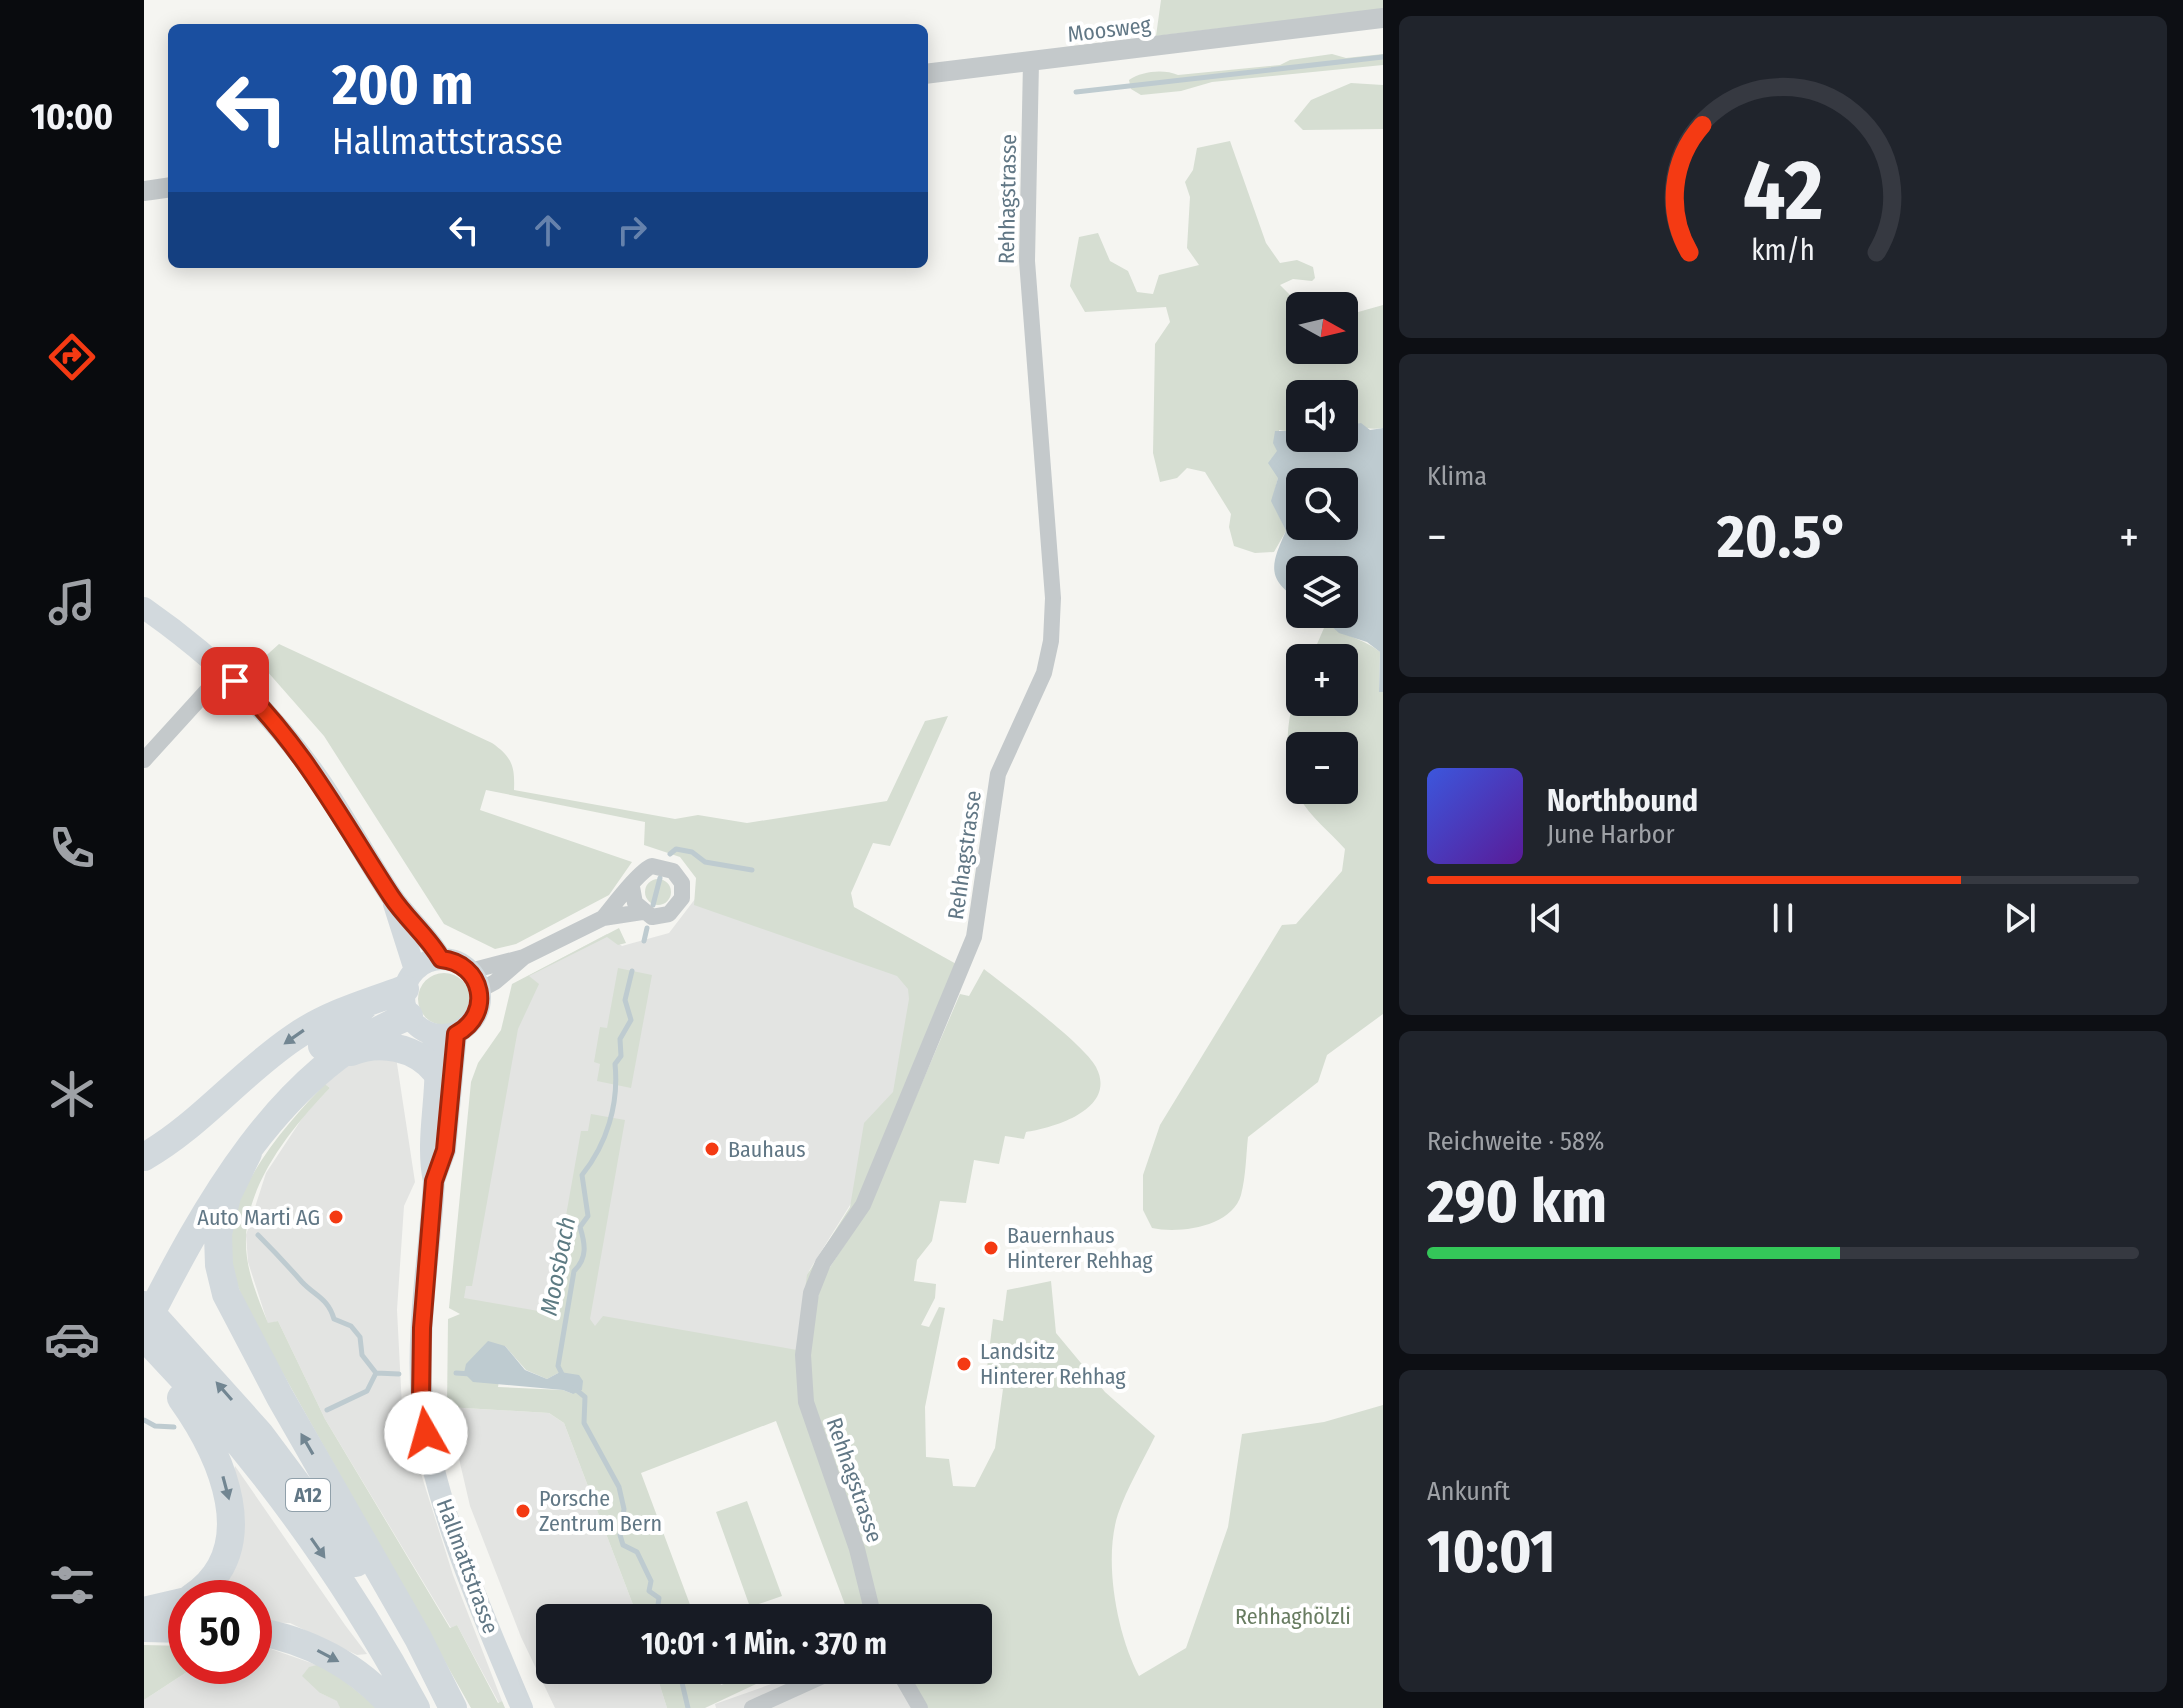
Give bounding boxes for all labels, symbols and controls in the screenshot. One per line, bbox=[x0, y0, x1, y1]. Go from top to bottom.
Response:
street label: Moosweg bbox=[1066, 11, 1153, 48]
text: 200 m bbox=[332, 52, 473, 119]
icon: left bbox=[200, 56, 304, 160]
text: 10:00 bbox=[31, 95, 113, 139]
text: Hallmattstrasse bbox=[332, 120, 563, 164]
street label: Rehhagstrasse bbox=[993, 134, 1022, 264]
text: 42 bbox=[1743, 141, 1823, 241]
icon: left bbox=[442, 208, 486, 252]
icon: ahead bbox=[526, 208, 570, 252]
icon: right bbox=[610, 208, 654, 252]
text: km/h bbox=[1751, 233, 1815, 268]
north arrow bbox=[1286, 292, 1358, 364]
map controls bbox=[1286, 292, 1358, 804]
icon: directions bbox=[44, 329, 100, 385]
button: sound bbox=[1286, 380, 1358, 452]
text: Klima bbox=[1427, 461, 1487, 492]
button: search bbox=[1286, 468, 1358, 540]
text: 20.5° bbox=[1717, 501, 1849, 573]
text: − bbox=[1427, 511, 1447, 564]
text: + bbox=[2119, 511, 2139, 564]
button: layers bbox=[1286, 556, 1358, 628]
icon: music bbox=[44, 574, 100, 630]
button: + bbox=[1286, 644, 1358, 716]
pin bbox=[201, 647, 269, 715]
icon: arrive bbox=[213, 659, 257, 703]
button: − bbox=[1286, 732, 1358, 804]
text: Northbound bbox=[1547, 783, 1698, 819]
street label: Rehhagstrasse bbox=[942, 789, 987, 921]
text: June Harbor bbox=[1547, 819, 1675, 850]
icon: phone bbox=[44, 820, 100, 876]
icon: previous bbox=[1524, 896, 1568, 940]
icon: pause bbox=[1761, 896, 1805, 940]
icon: next bbox=[1998, 896, 2042, 940]
one-way arrow bbox=[284, 1029, 305, 1044]
icon: climate bbox=[44, 1066, 100, 1122]
text: Reichweite · 58% bbox=[1427, 1126, 1605, 1157]
place label: Bauhaus bbox=[728, 1136, 806, 1163]
marker: Bauhaus bbox=[703, 1140, 721, 1158]
text: 290 km bbox=[1427, 1166, 1607, 1238]
place label: Auto Marti AG bbox=[197, 1204, 320, 1231]
marker: Auto Marti AG bbox=[327, 1208, 345, 1226]
water label: Moosbach bbox=[535, 1214, 581, 1318]
place label: Bauernhaus Hinterer Rehhag bbox=[1007, 1222, 1153, 1274]
marker: Bauernhaus Hinterer Rehhag bbox=[982, 1239, 1000, 1257]
icon: car bbox=[44, 1311, 100, 1367]
place label: Landsitz Hinterer Rehhag bbox=[980, 1338, 1126, 1390]
marker: Landsitz Hinterer Rehhag bbox=[955, 1355, 973, 1373]
one-way arrow bbox=[215, 1381, 233, 1400]
position arrow bbox=[384, 1391, 468, 1475]
street label: Rehhagstrasse bbox=[821, 1414, 888, 1546]
one-way arrow bbox=[300, 1433, 314, 1455]
one-way arrow bbox=[220, 1476, 232, 1501]
text: Ankunft bbox=[1427, 1476, 1510, 1507]
road number: A12 bbox=[286, 1479, 330, 1511]
place label: Porsche Zentrum Bern bbox=[539, 1485, 662, 1537]
street label: Hallmattstrasse bbox=[431, 1495, 504, 1637]
marker: Porsche Zentrum Bern bbox=[514, 1502, 532, 1520]
text: 10:01 bbox=[1427, 1516, 1556, 1588]
one-way arrow bbox=[310, 1538, 325, 1559]
icon: filters bbox=[44, 1557, 100, 1613]
speed limit sign: 50 bbox=[168, 1580, 272, 1684]
park label: Rehhaghölzli bbox=[1235, 1603, 1351, 1630]
text: 10:01 · 1 Min. · 370 m bbox=[641, 1626, 887, 1662]
one-way arrow bbox=[316, 1649, 339, 1663]

